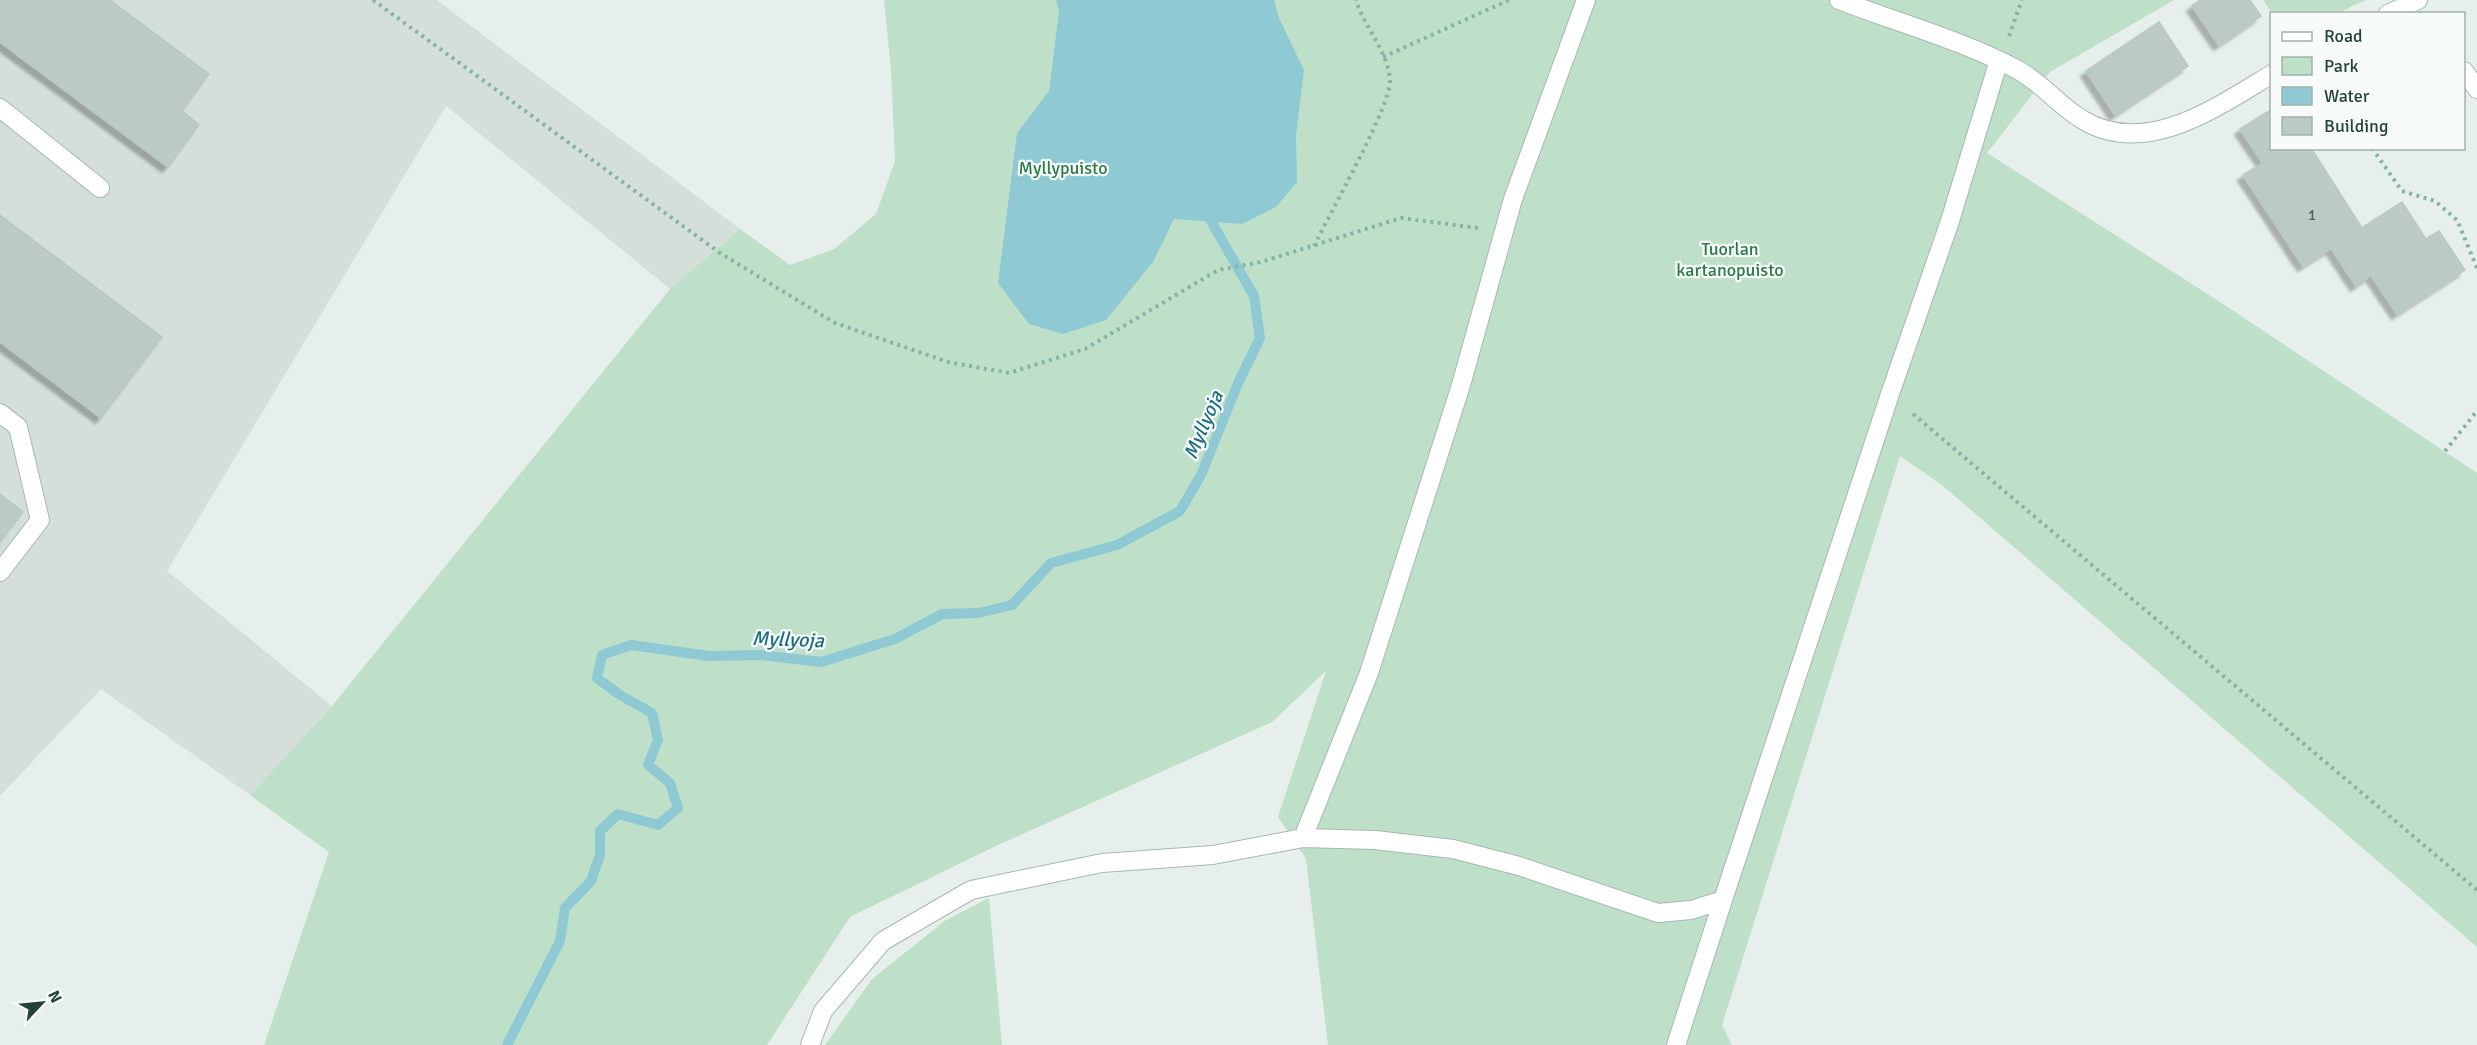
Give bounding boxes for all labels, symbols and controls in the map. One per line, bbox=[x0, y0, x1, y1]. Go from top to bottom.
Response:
legend bbox=[2270, 12, 2465, 150]
text: Road bbox=[2324, 25, 2363, 47]
text: Park bbox=[2324, 55, 2359, 77]
text: Water bbox=[2324, 85, 2370, 107]
text: Building bbox=[2324, 115, 2388, 137]
park label: Myllypuisto bbox=[1018, 157, 1108, 179]
house number: 1 bbox=[2308, 206, 2316, 224]
park label: Tuorlan kartanopuisto bbox=[1676, 238, 1784, 281]
water label: Myllyoja bbox=[1178, 386, 1229, 463]
water label: Myllyoja bbox=[752, 626, 825, 653]
north arrow bbox=[12, 973, 72, 1033]
text: N bbox=[43, 987, 66, 1006]

